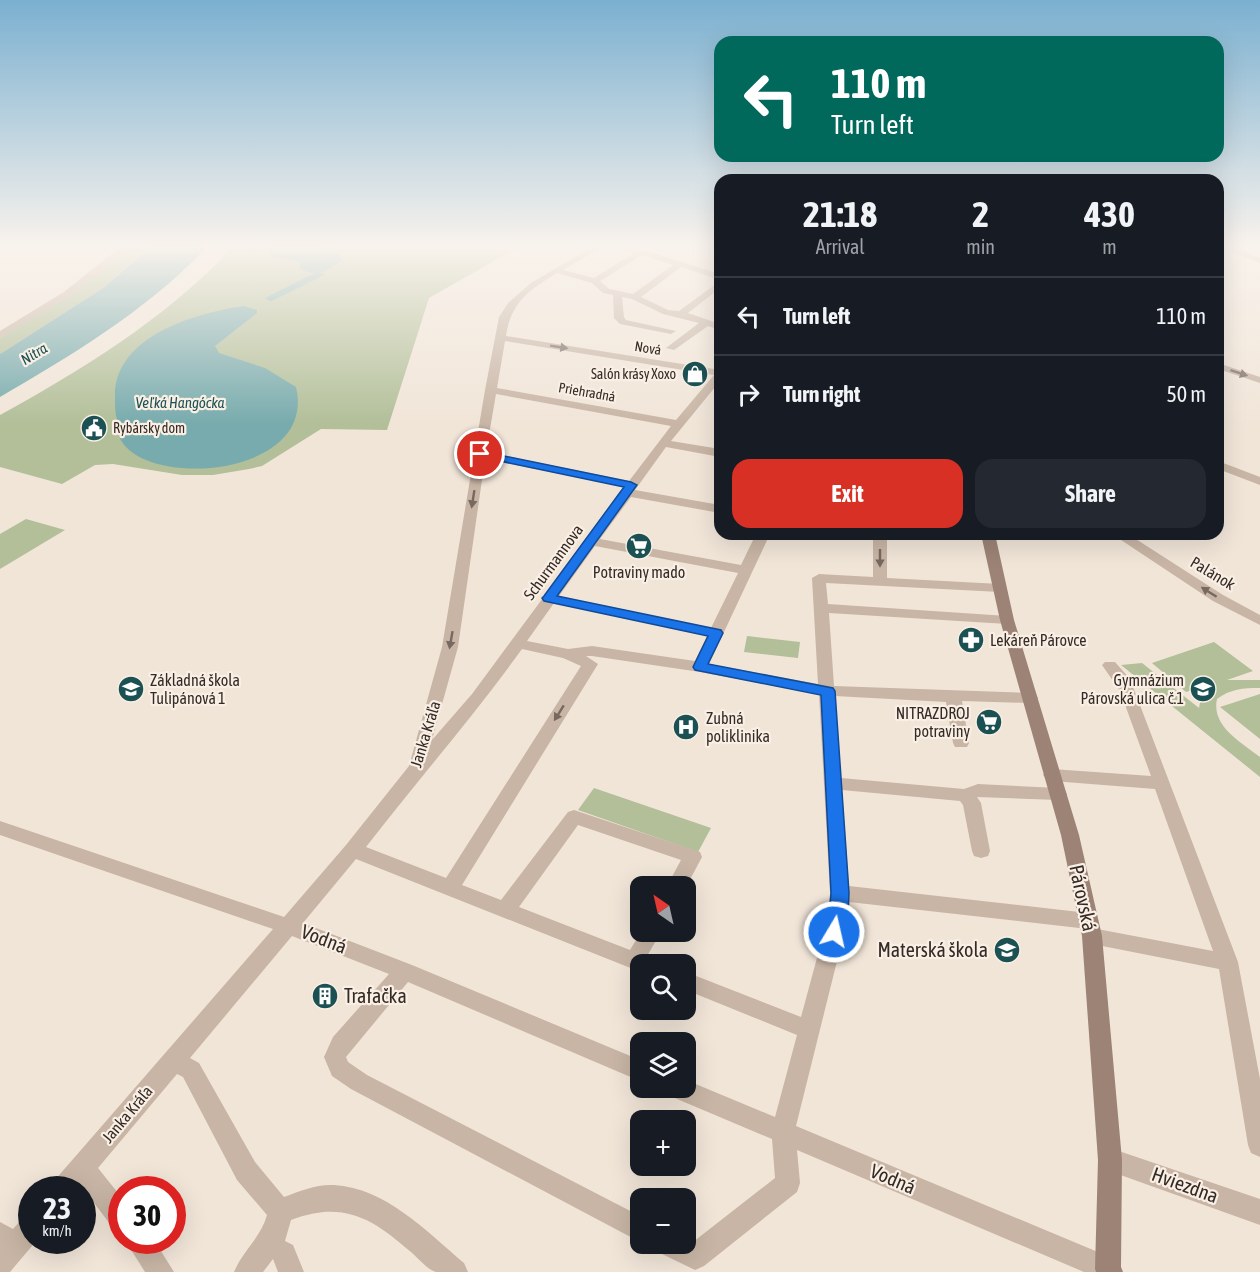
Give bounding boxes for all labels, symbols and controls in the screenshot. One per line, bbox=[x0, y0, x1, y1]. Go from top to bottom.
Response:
text: 110 m bbox=[831, 59, 926, 107]
icon: left bbox=[732, 60, 810, 138]
text: Turn left bbox=[831, 109, 914, 140]
text: 21:18 bbox=[803, 193, 877, 235]
text: 2 bbox=[972, 193, 989, 235]
text: 430 bbox=[1084, 193, 1135, 235]
text: Arrival bbox=[816, 235, 865, 258]
text: min bbox=[966, 235, 995, 258]
text: m bbox=[1102, 235, 1117, 258]
icon: left bbox=[732, 300, 765, 333]
text: Turn left bbox=[783, 303, 850, 329]
text: 110 m bbox=[1156, 303, 1206, 329]
street label: Nová bbox=[633, 338, 663, 358]
water label: Nitra bbox=[18, 339, 50, 368]
one-way arrow bbox=[549, 343, 568, 352]
shop icon: Salón krásy Xoxo bbox=[680, 359, 710, 389]
place label: Salón krásy Xoxo bbox=[591, 366, 676, 382]
one-way arrow bbox=[1230, 369, 1248, 378]
icon: right bbox=[732, 378, 765, 411]
street label: Priehradná bbox=[557, 379, 617, 405]
text: Turn right bbox=[783, 381, 860, 407]
text: 50 m bbox=[1166, 381, 1206, 407]
water label: Veľká Hangócka bbox=[135, 394, 225, 411]
public building icon: Rybársky dom bbox=[79, 413, 109, 443]
place label: Rybársky dom bbox=[113, 420, 185, 436]
pin bbox=[454, 428, 505, 479]
icon: arrive bbox=[463, 437, 496, 470]
button: Exit bbox=[732, 459, 963, 528]
button: Share bbox=[975, 459, 1206, 528]
one-way arrow bbox=[468, 490, 477, 509]
street label: Schurmannova bbox=[520, 521, 586, 603]
supermarket icon: Potraviny mado bbox=[624, 531, 654, 561]
one-way arrow bbox=[875, 548, 885, 567]
street label: Palánok bbox=[1187, 553, 1239, 593]
place label: Potraviny mado bbox=[593, 563, 685, 582]
one-way arrow bbox=[1201, 587, 1217, 598]
pharmacy icon: Lekáreň Párovce bbox=[956, 625, 986, 655]
one-way arrow bbox=[446, 631, 455, 650]
place label: Lekáreň Párovce bbox=[990, 631, 1087, 649]
place label: Základná škola Tulipánová 1 bbox=[150, 671, 240, 708]
place label: Gymnázium Párovská ulica č.1 bbox=[1081, 671, 1184, 707]
school or university icon: Základná škola Tulipánová 1 bbox=[116, 674, 146, 704]
school or university icon: Gymnázium Párovská ulica č.1 bbox=[1188, 674, 1218, 704]
street label: Janka Kráľa bbox=[406, 699, 444, 769]
place label: NITRAZDROJ potraviny bbox=[896, 704, 970, 741]
one-way arrow bbox=[553, 705, 564, 721]
supermarket icon: NITRAZDROJ potraviny bbox=[974, 707, 1004, 737]
place label: Zubná poliklinika bbox=[706, 709, 770, 746]
hospital icon: Zubná poliklinika bbox=[671, 712, 701, 742]
street label: Párovská bbox=[1065, 863, 1102, 933]
north arrow bbox=[630, 876, 696, 942]
map controls bbox=[630, 876, 696, 1254]
position arrow bbox=[802, 900, 866, 964]
street label: Vodná bbox=[298, 919, 350, 958]
school or university icon: Materská škola bbox=[992, 935, 1022, 965]
place label: Materská škola bbox=[877, 938, 988, 961]
button: search bbox=[630, 954, 696, 1020]
building icon: Trafačka bbox=[310, 981, 340, 1011]
place label: Trafačka bbox=[344, 984, 407, 1007]
button: layers bbox=[630, 1032, 696, 1098]
street label: Janka Kráľa bbox=[98, 1082, 156, 1146]
button: + bbox=[630, 1110, 696, 1176]
street label: Vodná bbox=[867, 1159, 919, 1198]
street label: Hviezdna bbox=[1149, 1162, 1222, 1207]
speed limit sign: 30 bbox=[108, 1176, 186, 1254]
button: − bbox=[630, 1188, 696, 1254]
text: 23 bbox=[43, 1191, 71, 1225]
text: km/h bbox=[42, 1222, 72, 1239]

